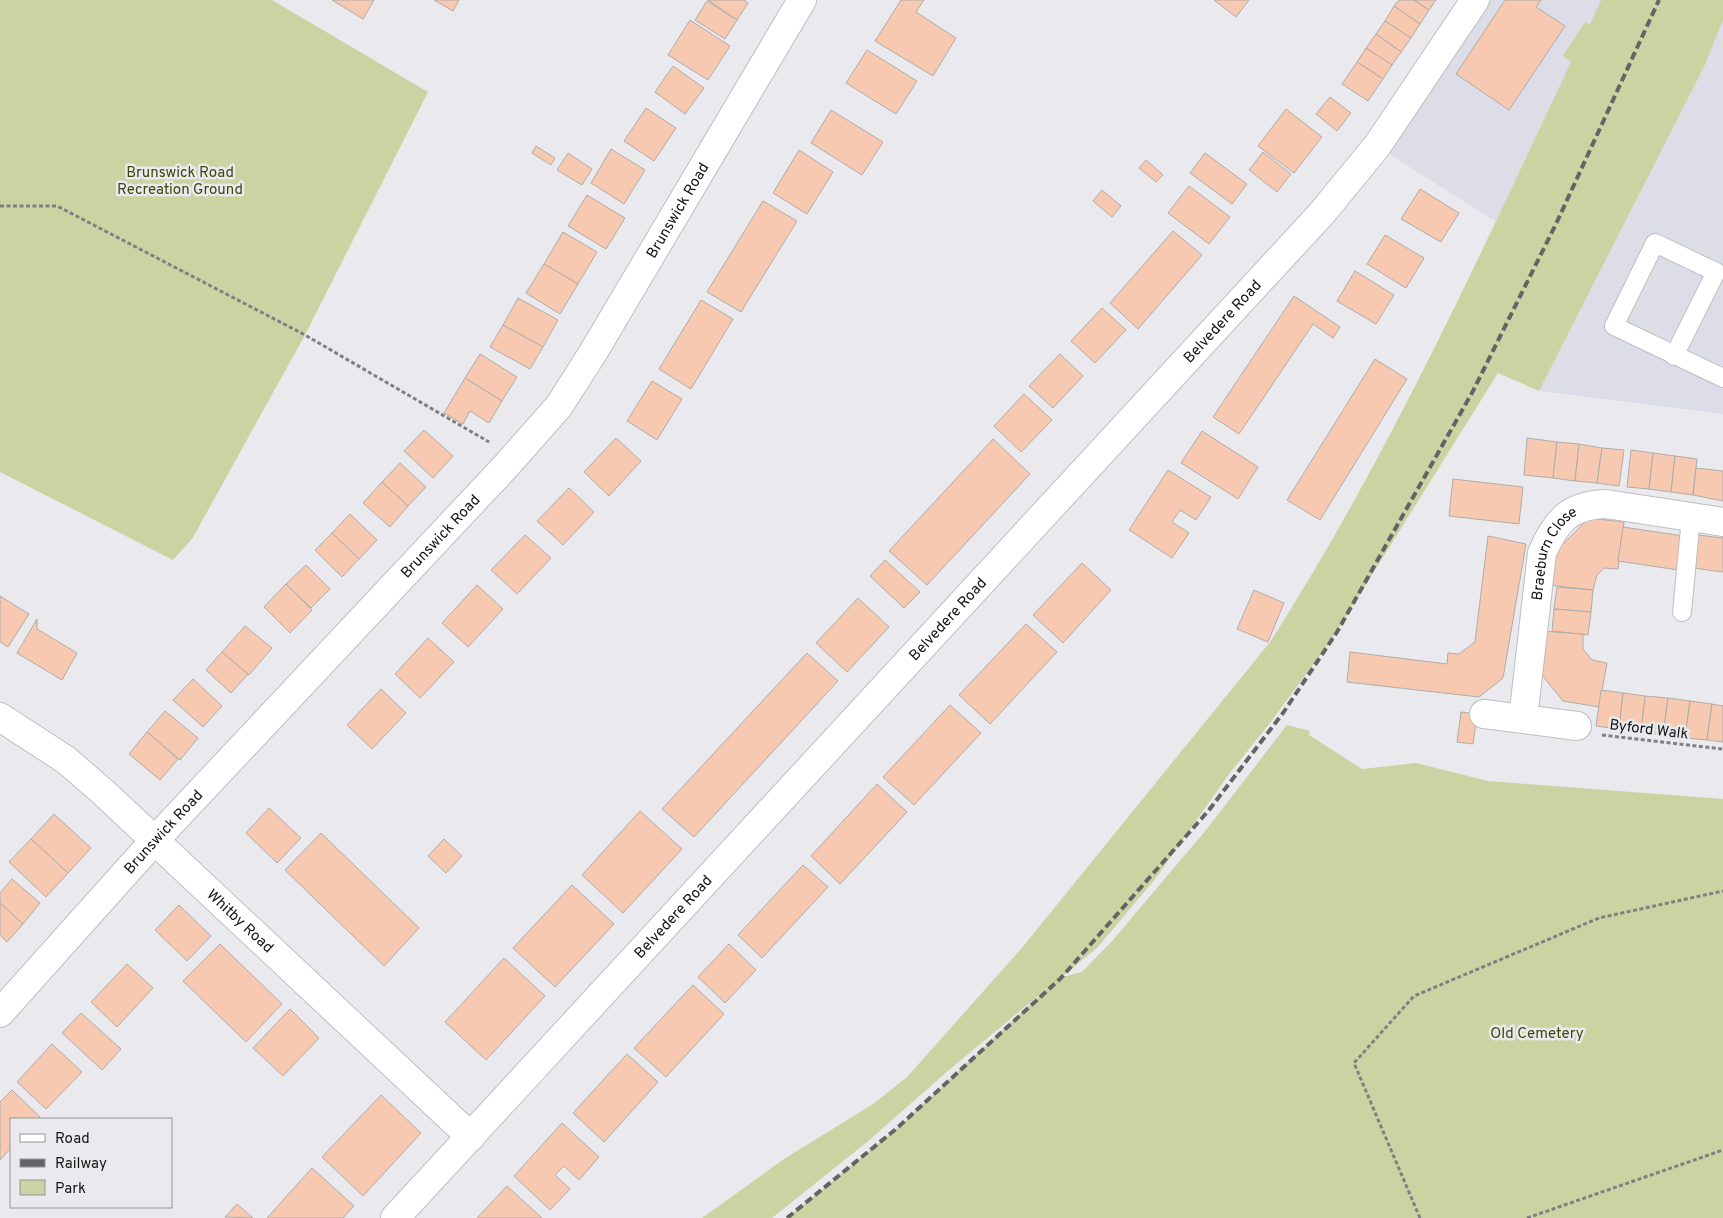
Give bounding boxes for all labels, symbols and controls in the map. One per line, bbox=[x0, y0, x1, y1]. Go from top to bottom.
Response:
street label: Brunswick Road bbox=[643, 160, 714, 262]
park label: Brunswick Road Recreation Ground bbox=[117, 164, 243, 200]
street label: Belvedere Road bbox=[1180, 277, 1266, 368]
street label: Brunswick Road bbox=[397, 491, 485, 583]
street label: Braeburn Close bbox=[1529, 503, 1581, 602]
street label: Belvedere Road bbox=[906, 574, 992, 666]
street label: Byford Walk bbox=[1608, 716, 1689, 745]
street label: Brunswick Road bbox=[121, 787, 208, 879]
street label: Belvedere Road bbox=[631, 872, 717, 963]
street label: Whitby Road bbox=[202, 886, 277, 958]
park label: Old Cemetery bbox=[1490, 1025, 1584, 1044]
legend bbox=[10, 1118, 172, 1208]
text: Road bbox=[55, 1130, 90, 1149]
text: Railway bbox=[55, 1155, 107, 1174]
text: Park bbox=[55, 1180, 86, 1199]

